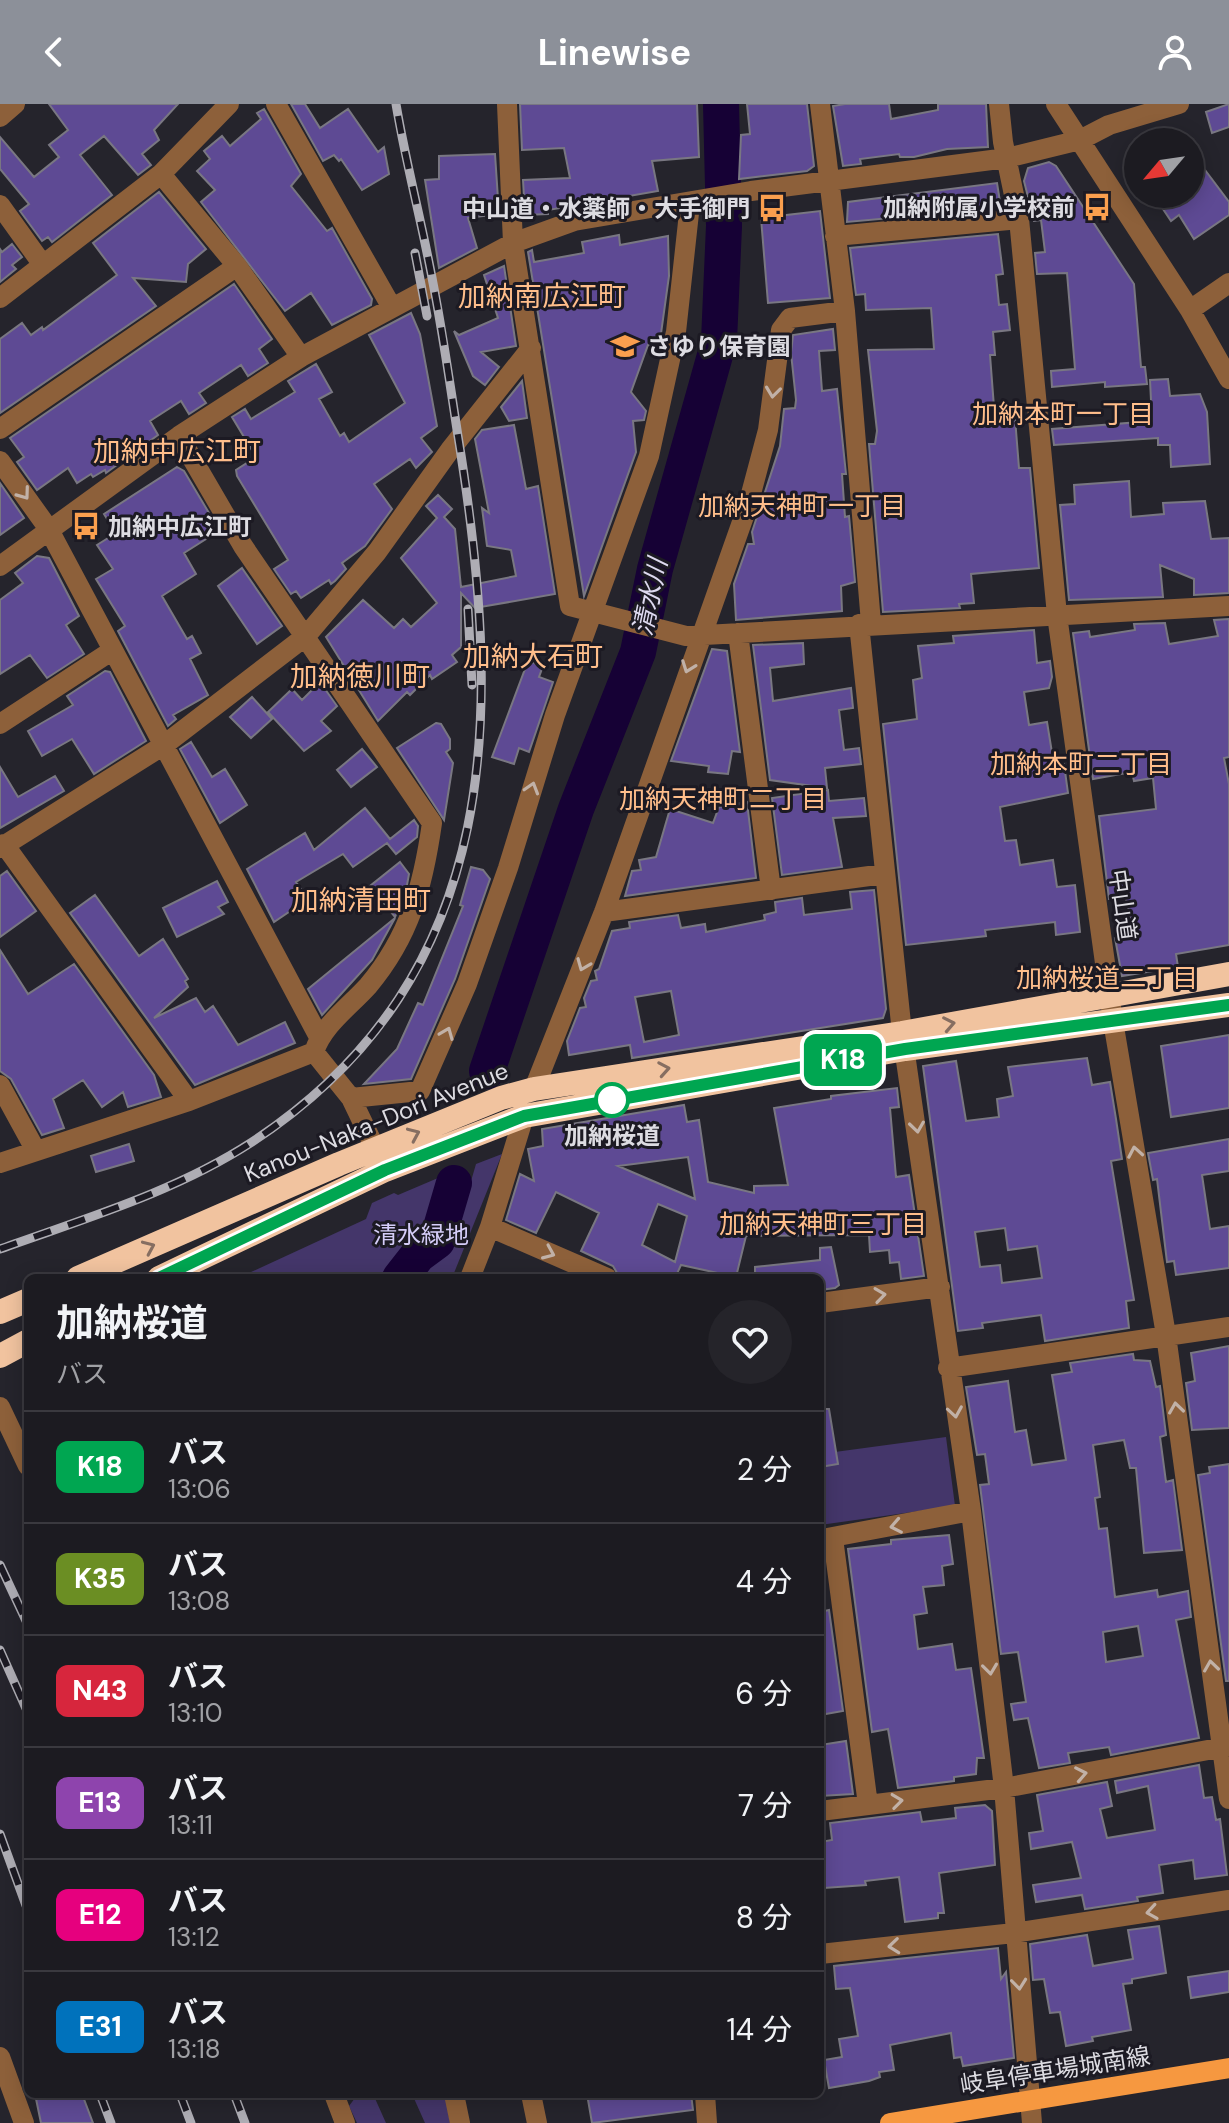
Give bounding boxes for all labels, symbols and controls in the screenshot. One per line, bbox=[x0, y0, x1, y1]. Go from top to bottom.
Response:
text: Linewise bbox=[538, 29, 691, 76]
icon: back bbox=[32, 30, 76, 74]
icon: person bbox=[1153, 30, 1197, 74]
north arrow bbox=[1124, 128, 1204, 208]
map controls bbox=[1124, 128, 1204, 208]
place label: 加納附属小学校前 bbox=[883, 192, 1075, 223]
bus stop icon: 加納附属小学校前 bbox=[1082, 192, 1112, 222]
place label: 中山道・水薬師・大手御門 bbox=[462, 193, 750, 224]
bus stop icon: 中山道・水薬師・大手御門 bbox=[757, 193, 787, 223]
district label: 加納南広江町 bbox=[458, 278, 626, 315]
school or university icon: さゆり保育園 bbox=[610, 331, 640, 361]
place label: さゆり保育園 bbox=[647, 331, 791, 362]
one-way arrow bbox=[764, 386, 781, 399]
district label: 加納本町一丁目 bbox=[972, 397, 1154, 431]
district label: 加納中広江町 bbox=[93, 433, 261, 470]
one-way arrow bbox=[15, 486, 29, 500]
district label: 加納天神町一丁目 bbox=[698, 489, 906, 523]
bus stop icon: 加納中広江町 bbox=[71, 511, 101, 541]
place label: 加納中広江町 bbox=[108, 511, 252, 542]
water label: 清水川 bbox=[625, 552, 675, 639]
district label: 加納大石町 bbox=[463, 638, 603, 675]
district label: 加納徳川町 bbox=[290, 658, 430, 695]
one-way arrow bbox=[682, 659, 698, 673]
district label: 加納本町二丁目 bbox=[990, 747, 1172, 781]
one-way arrow bbox=[523, 782, 539, 795]
district label: 加納天神町二丁目 bbox=[619, 782, 827, 816]
street label: 中山道 bbox=[1103, 867, 1143, 943]
district label: 加納清田町 bbox=[291, 882, 431, 919]
one-way arrow bbox=[577, 957, 593, 971]
district label: 加納桜道二丁目 bbox=[1016, 961, 1198, 995]
one-way arrow bbox=[942, 1017, 956, 1034]
one-way arrow bbox=[437, 1027, 454, 1041]
line badge: K18 bbox=[797, 1034, 889, 1086]
text: K18 bbox=[820, 1041, 866, 1078]
street label: Kanou-Naka-Dori Avenue bbox=[239, 1055, 513, 1189]
one-way arrow bbox=[658, 1061, 671, 1078]
marker: 加納桜道 bbox=[595, 1083, 629, 1117]
place label: 加納桜道 bbox=[564, 1120, 660, 1151]
one-way arrow bbox=[908, 1120, 925, 1133]
one-way arrow bbox=[406, 1128, 421, 1144]
one-way arrow bbox=[1128, 1145, 1145, 1158]
district label: 加納天神町三丁目 bbox=[719, 1207, 927, 1241]
park label: 清水緑地 bbox=[373, 1219, 469, 1250]
one-way arrow bbox=[141, 1240, 156, 1256]
one-way arrow bbox=[540, 1243, 555, 1259]
one-way arrow bbox=[873, 1287, 887, 1304]
text: 加納桜道 bbox=[56, 1298, 208, 1348]
button: heart bbox=[708, 1300, 792, 1384]
text: バス bbox=[56, 1357, 108, 1391]
one-way arrow bbox=[1168, 1402, 1185, 1415]
one-way arrow bbox=[946, 1405, 963, 1419]
text: バス bbox=[168, 1433, 228, 1472]
text: K18 bbox=[77, 1448, 123, 1485]
text: 2 分 bbox=[737, 1450, 792, 1489]
text: 13:06 bbox=[168, 1472, 231, 1506]
one-way arrow bbox=[889, 1517, 903, 1534]
text: バス bbox=[168, 1545, 228, 1584]
text: K35 bbox=[74, 1560, 126, 1597]
text: 4 分 bbox=[736, 1562, 792, 1601]
text: 13:08 bbox=[168, 1584, 230, 1618]
text: バス bbox=[168, 1657, 228, 1696]
one-way arrow bbox=[1203, 1659, 1220, 1673]
one-way arrow bbox=[981, 1663, 998, 1676]
text: N43 bbox=[72, 1672, 128, 1709]
text: 6 分 bbox=[735, 1674, 792, 1713]
text: 13:10 bbox=[168, 1696, 223, 1730]
one-way arrow bbox=[1074, 1766, 1087, 1783]
text: バス bbox=[168, 1769, 228, 1808]
text: E13 bbox=[78, 1784, 122, 1821]
text: 7 分 bbox=[738, 1786, 792, 1825]
one-way arrow bbox=[891, 1793, 904, 1810]
text: 13:11 bbox=[168, 1808, 213, 1842]
text: バス bbox=[168, 1881, 228, 1920]
text: E12 bbox=[79, 1896, 121, 1933]
text: 8 分 bbox=[736, 1898, 792, 1937]
one-way arrow bbox=[1145, 1903, 1159, 1920]
text: 13:12 bbox=[168, 1920, 220, 1954]
one-way arrow bbox=[887, 1938, 900, 1955]
one-way arrow bbox=[1011, 1978, 1028, 1991]
text: バス bbox=[168, 1993, 228, 2032]
text: E31 bbox=[78, 2008, 122, 2045]
text: 14 分 bbox=[726, 2010, 792, 2049]
text: 13:18 bbox=[168, 2032, 221, 2066]
street label: 岐阜停車場城南線 bbox=[958, 2040, 1152, 2100]

